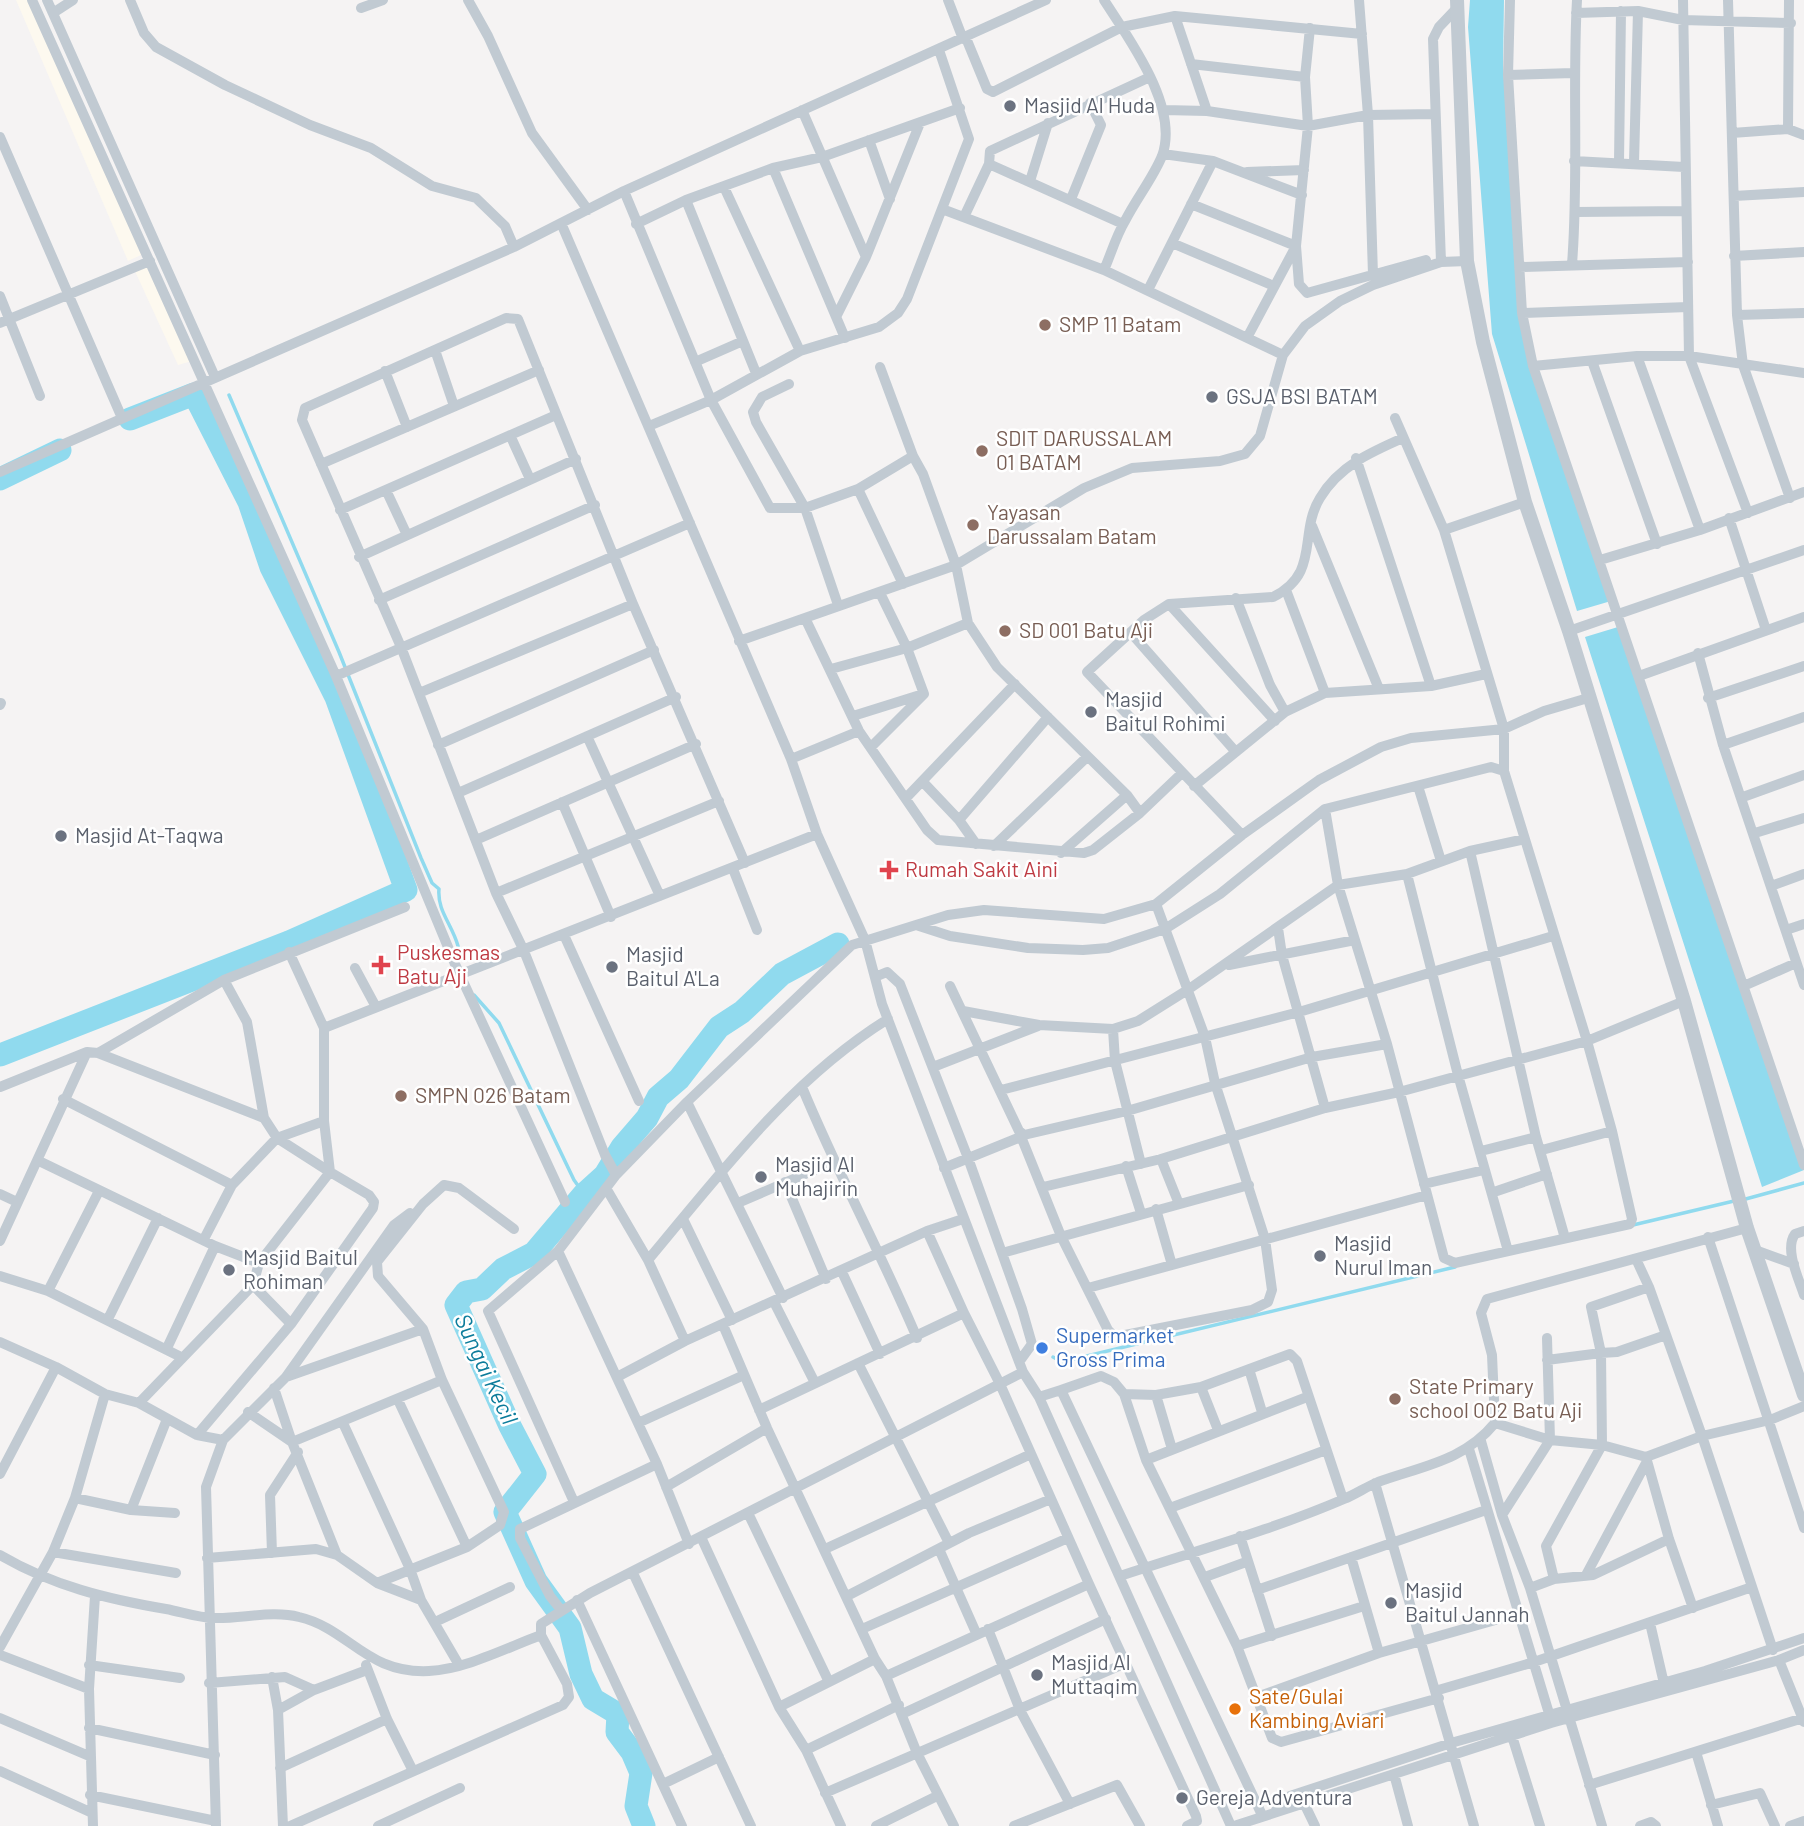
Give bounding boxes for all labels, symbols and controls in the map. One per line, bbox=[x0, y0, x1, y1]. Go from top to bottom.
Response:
place label: Masjid Al Huda bbox=[1024, 92, 1155, 117]
marker: Masjid Al Huda bbox=[1002, 98, 1018, 114]
place label: SMP 11 Batam bbox=[1059, 311, 1181, 336]
marker: SMP 11 Batam bbox=[1037, 317, 1053, 333]
place label: GSJA BSI BATAM bbox=[1226, 383, 1378, 408]
marker: GSJA BSI BATAM bbox=[1204, 389, 1220, 405]
place label: SDIT DARUSSALAM 01 BATAM bbox=[996, 425, 1172, 474]
marker: SDIT DARUSSALAM 01 BATAM bbox=[974, 443, 990, 459]
place label: Yayasan Darussalam Batam bbox=[987, 499, 1157, 548]
marker: Yayasan Darussalam Batam bbox=[965, 517, 981, 533]
place label: SD 001 Batu Aji bbox=[1019, 617, 1153, 642]
marker: SD 001 Batu Aji bbox=[997, 623, 1013, 639]
place label: Masjid Baitul Rohimi bbox=[1105, 686, 1226, 735]
marker: Masjid Baitul Rohimi bbox=[1083, 704, 1099, 720]
place label: Masjid At-Taqwa bbox=[75, 822, 224, 847]
marker: Masjid At-Taqwa bbox=[53, 828, 69, 844]
place label: Rumah Sakit Aini bbox=[905, 856, 1058, 881]
marker: Rumah Sakit Aini bbox=[879, 860, 899, 880]
place label: Puskesmas Batu Aji bbox=[397, 939, 500, 988]
place label: Masjid Baitul A'La bbox=[626, 941, 720, 990]
marker: Puskesmas Batu Aji bbox=[371, 955, 391, 975]
marker: Masjid Baitul A'La bbox=[604, 959, 620, 975]
place label: SMPN 026 Batam bbox=[415, 1082, 571, 1107]
marker: SMPN 026 Batam bbox=[393, 1088, 409, 1104]
place label: Masjid Al Muhajirin bbox=[775, 1151, 858, 1200]
marker: Masjid Al Muhajirin bbox=[753, 1169, 769, 1185]
place label: Masjid Nurul Iman bbox=[1334, 1230, 1432, 1279]
place label: Masjid Baitul Rohiman bbox=[243, 1244, 358, 1293]
marker: Masjid Nurul Iman bbox=[1312, 1248, 1328, 1264]
marker: Masjid Baitul Rohiman bbox=[221, 1262, 237, 1278]
water label: Sungai Kecil bbox=[449, 1309, 525, 1428]
place label: Supermarket Gross Prima bbox=[1056, 1322, 1174, 1371]
marker: Supermarket Gross Prima bbox=[1034, 1340, 1050, 1356]
place label: State Primary school 002 Batu Aji bbox=[1409, 1373, 1582, 1422]
marker: State Primary school 002 Batu Aji bbox=[1387, 1391, 1403, 1407]
place label: Masjid Baitul Jannah bbox=[1405, 1577, 1530, 1626]
marker: Masjid Baitul Jannah bbox=[1383, 1595, 1399, 1611]
place label: Masjid Al Muttaqim bbox=[1051, 1649, 1138, 1698]
marker: Masjid Al Muttaqim bbox=[1029, 1667, 1045, 1683]
place label: Sate/Gulai Kambing Aviari bbox=[1249, 1683, 1385, 1732]
marker: Sate/Gulai Kambing Aviari bbox=[1227, 1701, 1243, 1717]
place label: Gereja Adventura bbox=[1196, 1784, 1352, 1809]
marker: Gereja Adventura bbox=[1174, 1790, 1190, 1806]

